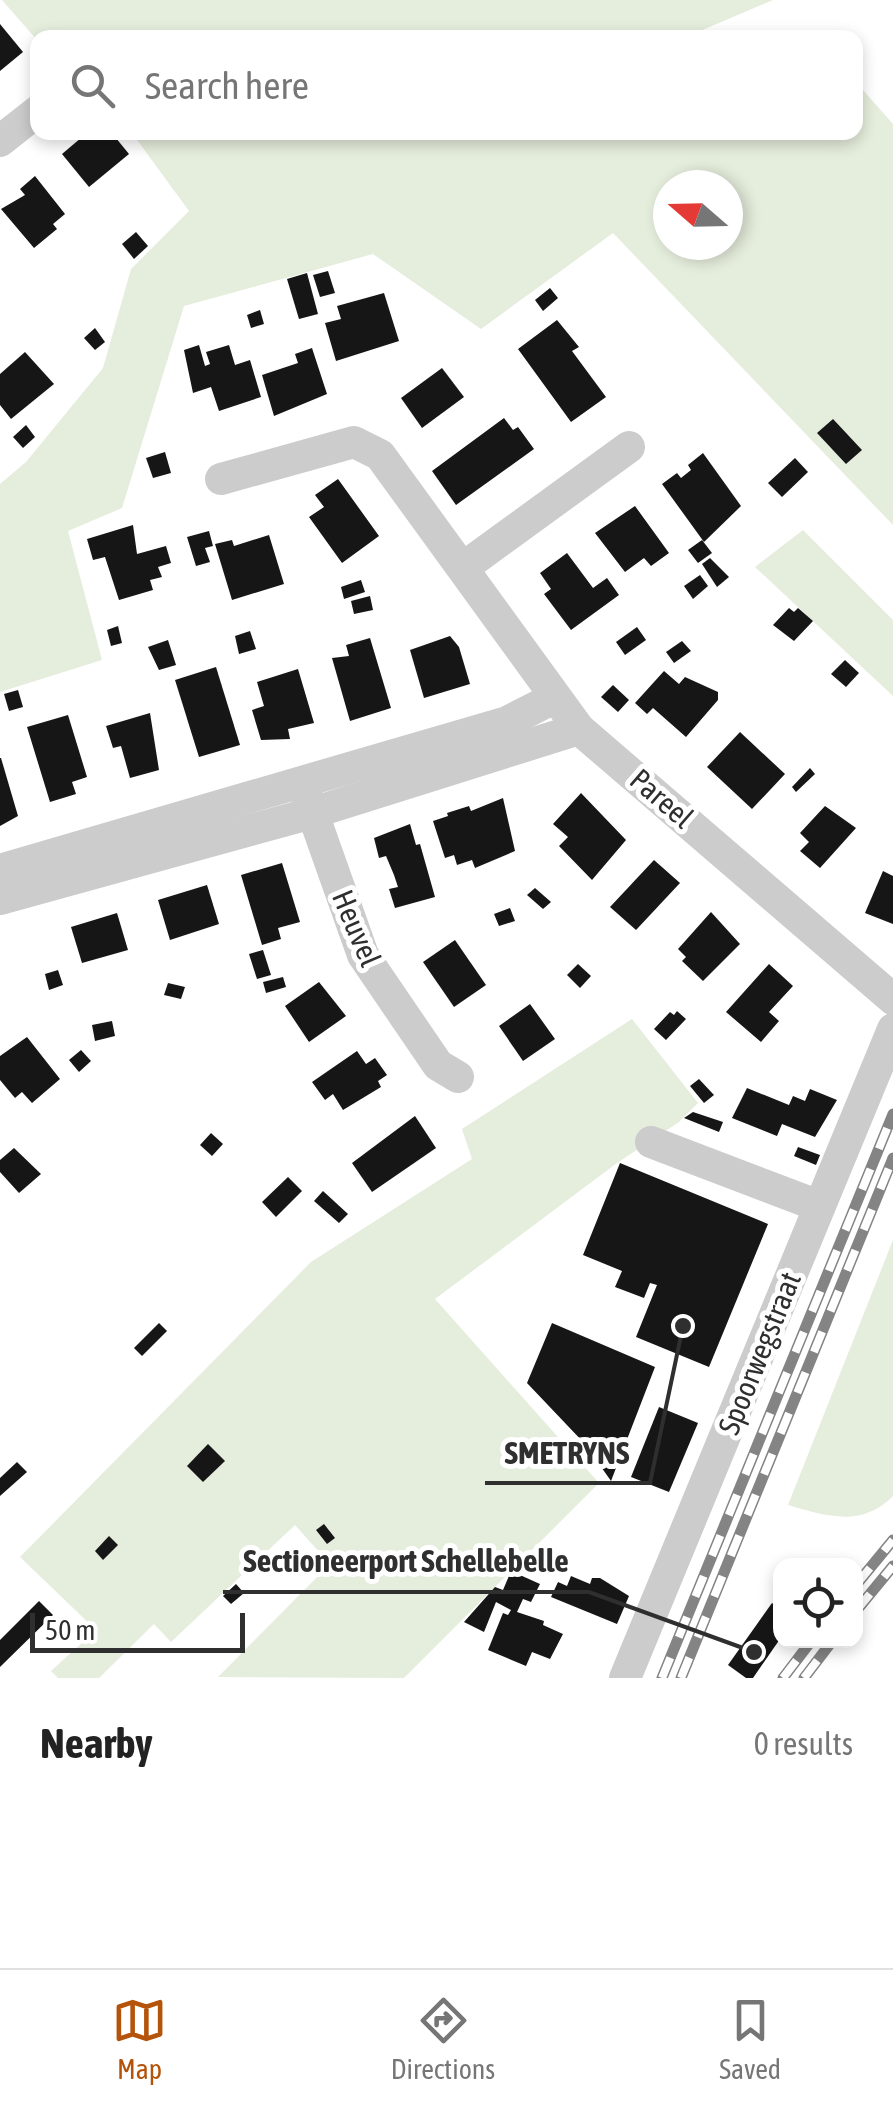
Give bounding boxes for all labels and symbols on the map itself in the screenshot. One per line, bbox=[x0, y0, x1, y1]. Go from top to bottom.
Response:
north arrow bbox=[653, 170, 743, 260]
street label: Pareel bbox=[624, 762, 700, 834]
street label: Heuvel bbox=[326, 885, 388, 971]
street label: Spoorwegstraat bbox=[711, 1267, 807, 1439]
callout: SMETRYNS bbox=[485, 1421, 650, 1483]
text: SMETRYNS bbox=[505, 1434, 630, 1471]
callout: Sectioneerport Schellebelle bbox=[223, 1530, 589, 1592]
text: Sectioneerport Schellebelle bbox=[243, 1542, 569, 1579]
scale bar bbox=[30, 1608, 245, 1652]

